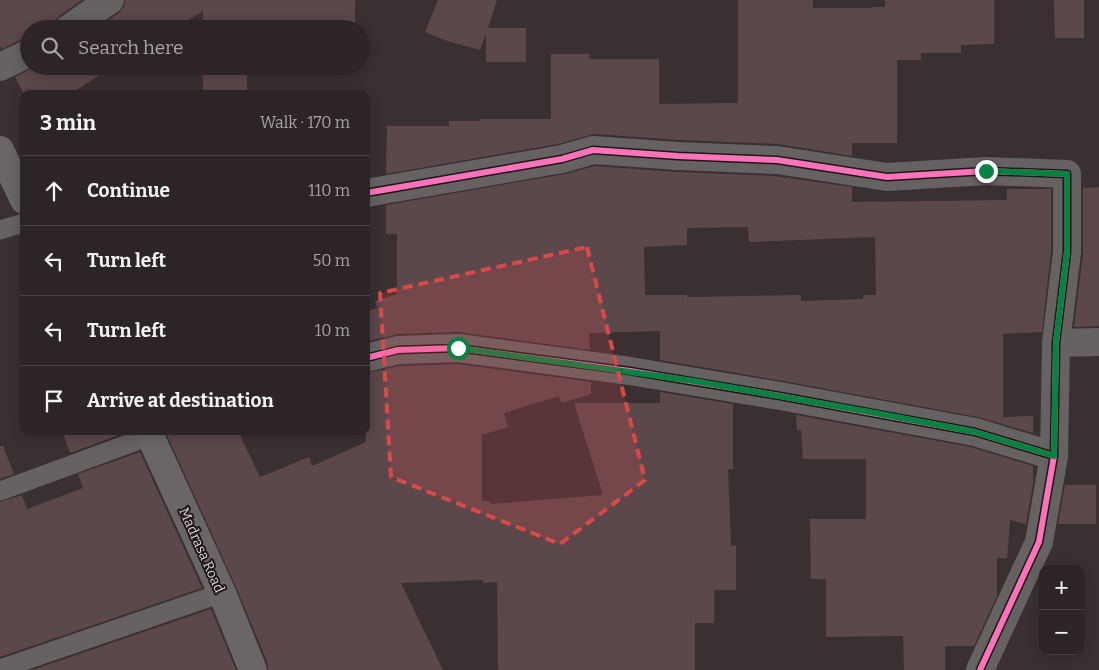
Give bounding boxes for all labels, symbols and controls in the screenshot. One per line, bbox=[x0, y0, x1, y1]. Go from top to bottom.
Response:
search box bbox=[20, 20, 370, 75]
icon: search bbox=[38, 34, 66, 62]
text: Search here bbox=[78, 36, 183, 59]
text: 3 min bbox=[40, 110, 96, 136]
text: Walk · 170 m bbox=[260, 113, 350, 132]
route end bbox=[975, 160, 998, 183]
icon: ahead bbox=[40, 177, 68, 205]
text: Continue bbox=[87, 179, 170, 202]
text: 110 m bbox=[308, 181, 350, 200]
icon: left bbox=[40, 247, 68, 275]
text: Turn left bbox=[87, 249, 166, 272]
text: 50 m bbox=[313, 251, 350, 270]
icon: left bbox=[40, 317, 68, 345]
text: Turn left bbox=[87, 319, 166, 342]
text: 10 m bbox=[315, 321, 350, 340]
route start bbox=[447, 337, 470, 360]
icon: arrive bbox=[40, 387, 68, 415]
text: Arrive at destination bbox=[87, 389, 274, 412]
street label: Madrasa Road bbox=[175, 505, 228, 596]
map controls bbox=[1039, 565, 1084, 655]
button: + bbox=[1039, 565, 1084, 610]
button: − bbox=[1039, 610, 1084, 655]

